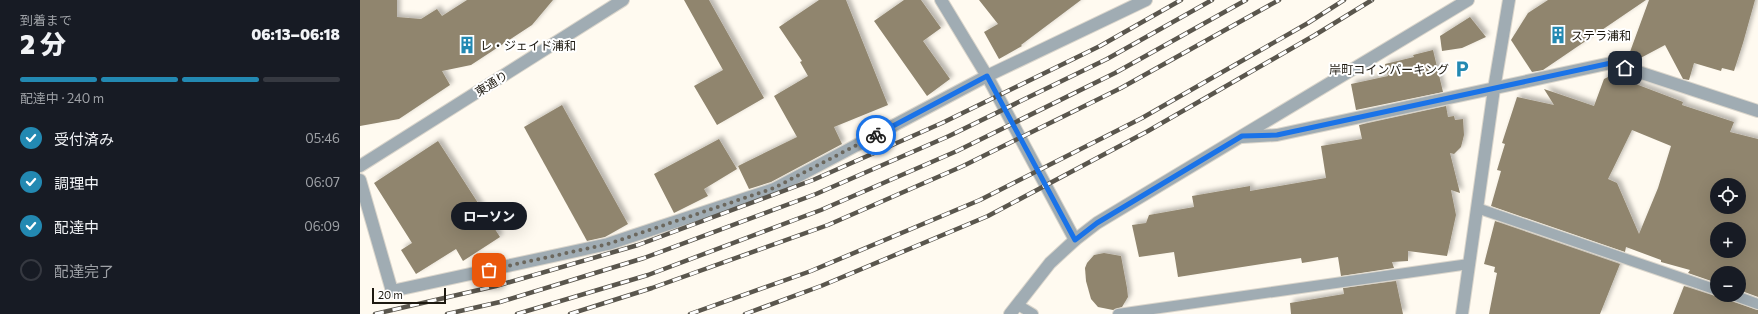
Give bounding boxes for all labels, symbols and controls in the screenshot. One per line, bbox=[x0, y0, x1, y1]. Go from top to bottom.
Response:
text: 到着まで bbox=[20, 12, 72, 28]
text: 06:13–06:18 bbox=[251, 25, 340, 43]
building icon: ステラ浦和 bbox=[1548, 25, 1568, 45]
text: 2 分 bbox=[20, 28, 66, 59]
place label: ステラ浦和 bbox=[1571, 28, 1631, 42]
building icon: レ・ジェイド浦和 bbox=[457, 35, 477, 55]
place label: レ・ジェイド浦和 bbox=[480, 38, 576, 52]
pin bbox=[1608, 51, 1642, 85]
icon: home bbox=[1614, 57, 1636, 79]
parking icon: 岸町コインパーキング bbox=[1452, 59, 1472, 79]
place label: 岸町コインパーキング bbox=[1329, 62, 1449, 76]
street label: 東通り bbox=[472, 68, 510, 98]
text: 配達中 · 240 m bbox=[20, 90, 104, 106]
courier bbox=[856, 115, 896, 155]
icon: bike bbox=[865, 124, 887, 146]
icon: check bbox=[20, 127, 42, 149]
text: 受付済み bbox=[54, 130, 114, 148]
text: 05:46 bbox=[305, 130, 340, 146]
icon: check bbox=[20, 171, 42, 193]
text: 調理中 bbox=[54, 174, 99, 192]
text: 06:07 bbox=[305, 174, 340, 190]
map controls bbox=[1710, 178, 1746, 302]
button: locate bbox=[1710, 178, 1746, 214]
callout: ローソン bbox=[451, 202, 527, 230]
text: ローソン bbox=[463, 208, 515, 224]
icon: check bbox=[20, 215, 42, 237]
text: 配達中 bbox=[54, 218, 99, 236]
text: 06:09 bbox=[304, 218, 340, 234]
button: + bbox=[1710, 222, 1746, 258]
pin bbox=[472, 253, 506, 287]
icon: bag bbox=[478, 259, 500, 281]
text: 配達完了 bbox=[54, 262, 114, 280]
button: − bbox=[1710, 266, 1746, 302]
scale bar bbox=[372, 286, 446, 305]
text: 20 m bbox=[378, 288, 403, 301]

